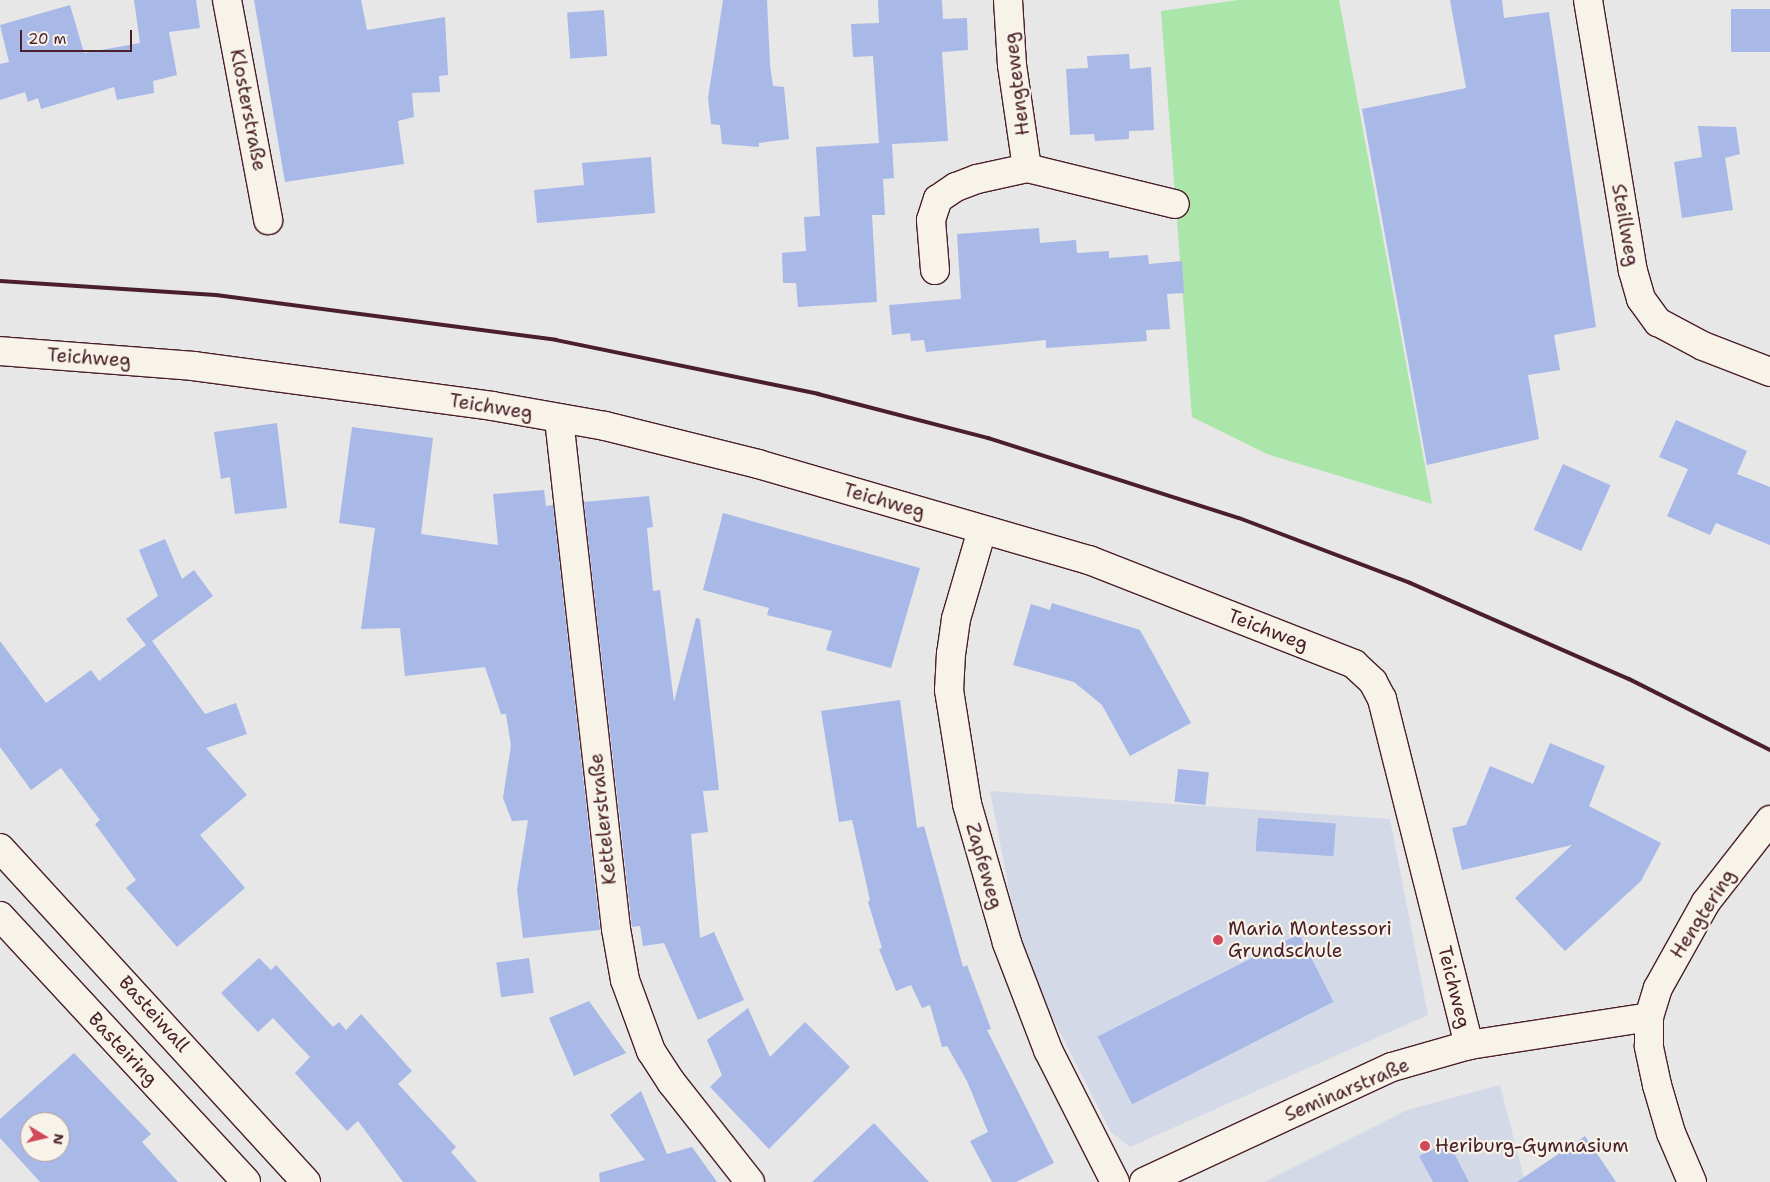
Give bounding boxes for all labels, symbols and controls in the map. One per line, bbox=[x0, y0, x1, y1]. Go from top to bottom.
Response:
scale bar bbox=[22, 20, 135, 52]
text: 20 m bbox=[28, 29, 67, 49]
street label: Hengteweg bbox=[999, 31, 1035, 137]
street label: Klosterstraße bbox=[225, 47, 271, 173]
street label: Steillweg bbox=[1607, 182, 1643, 268]
street label: Teichweg bbox=[46, 344, 132, 372]
street label: Teichweg bbox=[448, 389, 534, 425]
street label: Teichweg bbox=[840, 478, 928, 524]
street label: Teichweg bbox=[1225, 604, 1311, 656]
street label: Kettelerstraße bbox=[585, 752, 621, 886]
street label: Zapfeweg bbox=[961, 820, 1007, 912]
street label: Hengtering bbox=[1666, 865, 1740, 963]
place label: Maria Montessori Grundschule bbox=[1228, 918, 1392, 962]
marker: Maria Montessori Grundschule bbox=[1212, 934, 1224, 946]
street label: Teichweg bbox=[1433, 943, 1475, 1031]
street label: Basteiwall bbox=[114, 971, 194, 1057]
street label: Basteiring bbox=[83, 1008, 163, 1090]
street label: Seminarstraße bbox=[1281, 1053, 1413, 1127]
north arrow bbox=[20, 1112, 70, 1162]
text: N bbox=[49, 1132, 69, 1146]
place label: Heriburg-Gymnasium bbox=[1435, 1135, 1629, 1157]
marker: Heriburg-Gymnasium bbox=[1419, 1140, 1431, 1152]

